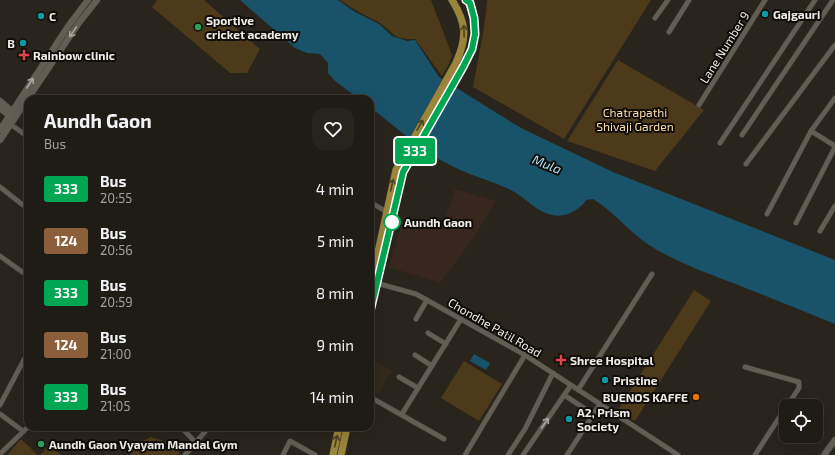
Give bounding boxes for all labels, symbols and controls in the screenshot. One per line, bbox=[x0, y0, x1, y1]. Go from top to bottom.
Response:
place label: Gajgauri bbox=[773, 7, 820, 22]
street label: Lane Number 9 bbox=[696, 8, 752, 85]
place label: C bbox=[49, 9, 56, 23]
marker: Gajgauri bbox=[760, 9, 770, 19]
marker: C bbox=[36, 11, 46, 21]
place label: Sportive cricket academy bbox=[206, 13, 299, 42]
marker: Sportive cricket academy bbox=[193, 22, 203, 32]
one-way arrow bbox=[460, 25, 468, 38]
one-way arrow bbox=[69, 26, 77, 37]
place label: B bbox=[7, 36, 15, 50]
marker: B bbox=[18, 38, 28, 48]
place label: Rainbow clinic bbox=[33, 48, 115, 62]
marker: Rainbow clinic bbox=[18, 49, 30, 61]
one-way arrow bbox=[27, 77, 35, 89]
park label: Chatrapathi Shivaji Garden bbox=[596, 105, 674, 134]
button: heart bbox=[312, 108, 354, 150]
text: Aundh Gaon bbox=[44, 109, 152, 132]
one-way arrow bbox=[417, 119, 425, 131]
text: Bus bbox=[44, 136, 66, 152]
line badge: 333 bbox=[392, 138, 438, 164]
text: 333 bbox=[403, 142, 427, 159]
water label: Mula bbox=[530, 151, 564, 177]
text: Bus bbox=[100, 172, 126, 190]
one-way arrow bbox=[389, 179, 397, 192]
text: 333 bbox=[54, 180, 78, 197]
text: 4 min bbox=[316, 180, 354, 198]
text: 20:55 bbox=[100, 190, 132, 206]
marker: Aundh Gaon bbox=[383, 213, 401, 231]
place label: Aundh Gaon bbox=[404, 215, 472, 229]
text: Bus bbox=[100, 224, 126, 242]
text: 124 bbox=[54, 232, 78, 249]
text: 5 min bbox=[317, 232, 354, 250]
text: 20:56 bbox=[100, 242, 133, 258]
text: Bus bbox=[100, 276, 126, 294]
text: 333 bbox=[54, 284, 78, 301]
text: 8 min bbox=[316, 284, 354, 302]
text: 20:59 bbox=[100, 294, 133, 310]
street label: Chondhe Patil Road bbox=[446, 295, 544, 359]
text: Bus bbox=[100, 328, 126, 346]
text: 124 bbox=[54, 336, 78, 353]
text: 9 min bbox=[316, 336, 354, 354]
text: 21:00 bbox=[100, 346, 131, 362]
place label: Shree Hospital bbox=[570, 353, 653, 367]
marker: Shree Hospital bbox=[555, 354, 567, 366]
place label: Pristine bbox=[613, 373, 658, 387]
marker: Pristine bbox=[600, 375, 610, 385]
text: Bus bbox=[100, 380, 126, 398]
text: 333 bbox=[54, 388, 78, 405]
text: 14 min bbox=[310, 388, 354, 406]
place label: BUENOS KAFFE bbox=[603, 390, 688, 404]
marker: BUENOS KAFFE bbox=[691, 392, 701, 402]
text: 21:05 bbox=[100, 398, 130, 414]
map controls bbox=[779, 399, 823, 443]
button: locate bbox=[779, 399, 823, 443]
place label: A2, Prism Society bbox=[577, 405, 630, 434]
marker: A2, Prism Society bbox=[564, 414, 574, 424]
one-way arrow bbox=[541, 418, 549, 429]
one-way arrow bbox=[333, 435, 341, 448]
place label: Aundh Gaon Vyayam Mandal Gym bbox=[49, 437, 238, 452]
marker: Aundh Gaon Vyayam Mandal Gym bbox=[36, 439, 46, 449]

